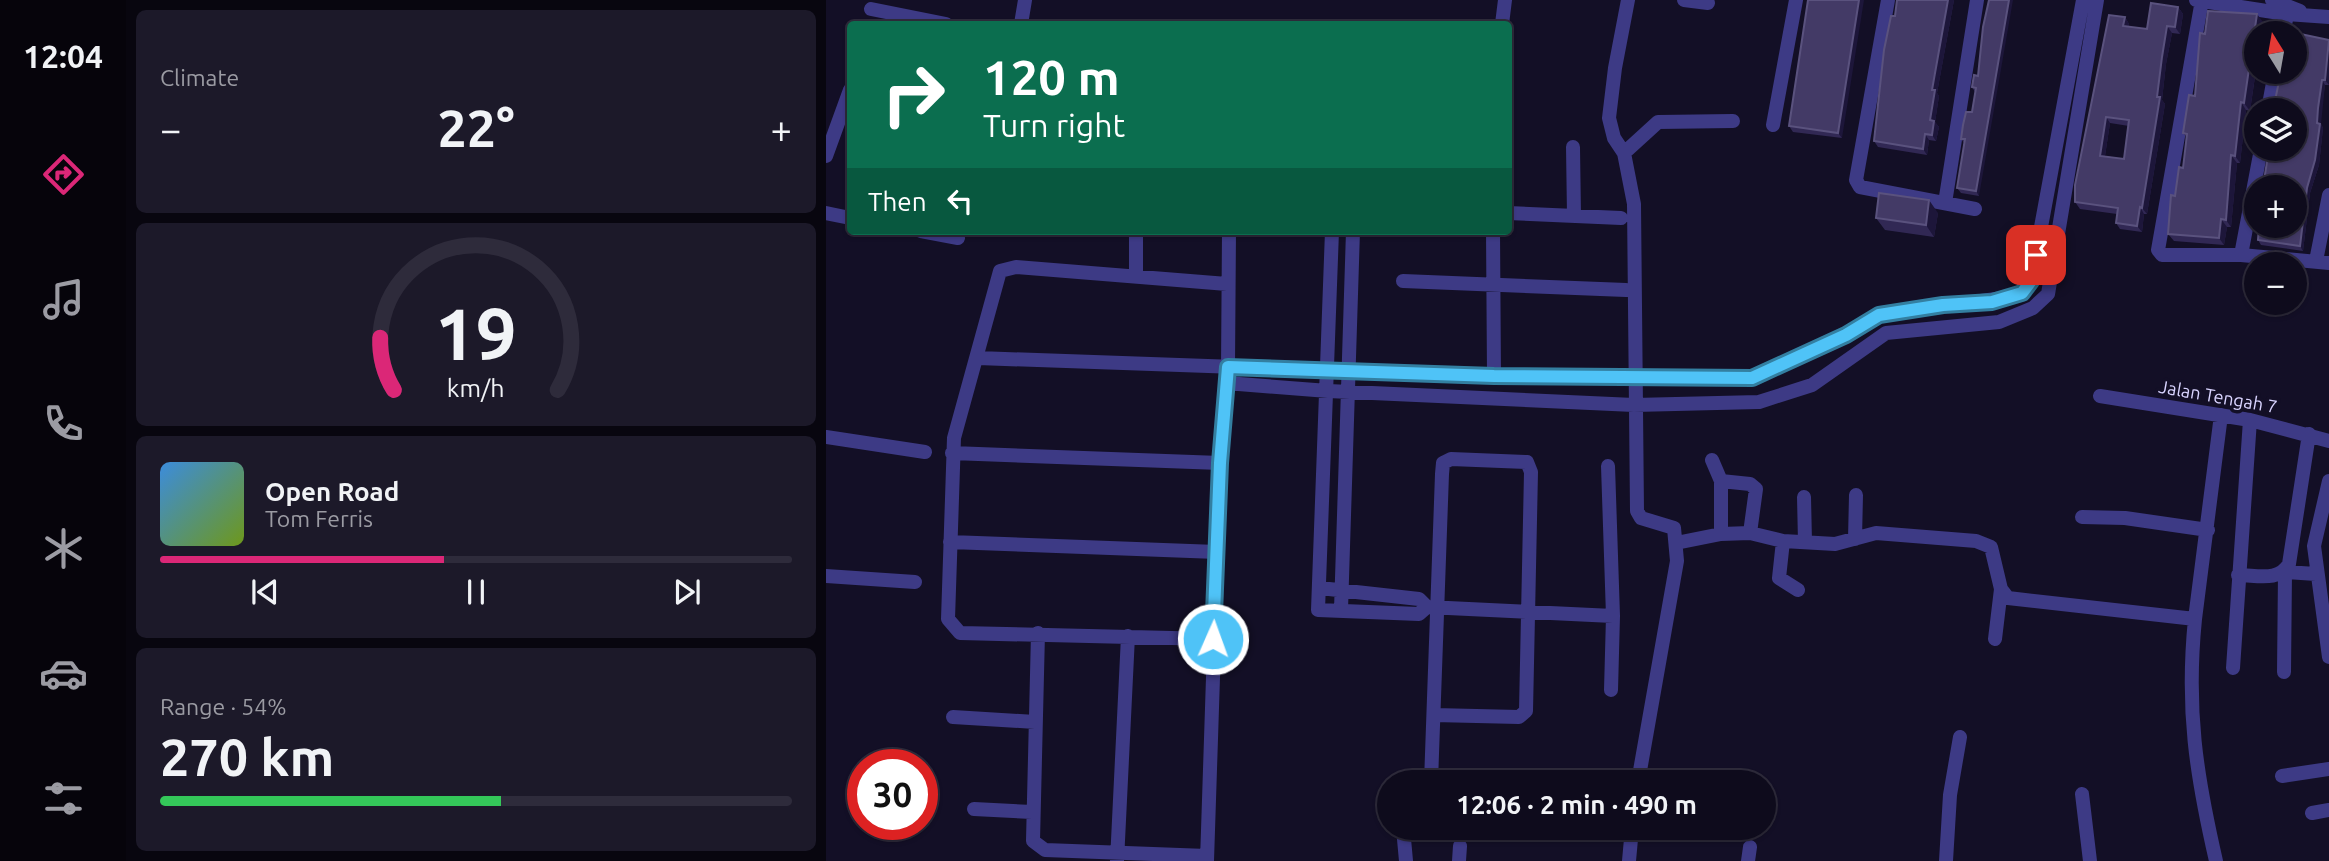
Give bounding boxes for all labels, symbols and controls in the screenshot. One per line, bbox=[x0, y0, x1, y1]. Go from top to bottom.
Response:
north arrow bbox=[2244, 21, 2306, 84]
map controls bbox=[2244, 21, 2307, 315]
text: 12:04 bbox=[23, 38, 103, 74]
icon: right bbox=[868, 49, 959, 140]
text: 120 m bbox=[983, 49, 1120, 104]
text: Climate bbox=[160, 65, 239, 90]
button: layers bbox=[2244, 98, 2307, 161]
text: 22° bbox=[437, 99, 515, 157]
text: Turn right bbox=[983, 107, 1125, 143]
text: − bbox=[160, 108, 181, 150]
text: + bbox=[771, 108, 792, 150]
icon: directions bbox=[39, 150, 88, 199]
button: + bbox=[2244, 175, 2307, 238]
icon: left bbox=[941, 182, 979, 220]
text: Then bbox=[868, 187, 927, 216]
pin bbox=[2006, 225, 2066, 285]
icon: arrive bbox=[2017, 236, 2055, 274]
button: − bbox=[2244, 252, 2307, 315]
icon: music bbox=[39, 275, 88, 324]
text: 19 bbox=[435, 293, 517, 375]
text: km/h bbox=[447, 374, 505, 402]
street label: Jalan Tengah 7 bbox=[2157, 376, 2279, 416]
icon: phone bbox=[39, 399, 88, 448]
text: Open Road bbox=[265, 477, 399, 506]
text: Tom Ferris bbox=[265, 506, 373, 531]
icon: climate bbox=[39, 524, 88, 573]
icon: previous bbox=[246, 573, 284, 611]
icon: pause bbox=[457, 573, 495, 611]
icon: next bbox=[668, 573, 706, 611]
position arrow bbox=[1176, 602, 1250, 676]
icon: car bbox=[39, 649, 88, 698]
text: Range · 54% bbox=[160, 694, 287, 719]
text: 270 km bbox=[160, 728, 334, 786]
speed limit sign: 30 bbox=[847, 749, 938, 840]
icon: filters bbox=[39, 774, 88, 823]
text: 12:06 · 2 min · 490 m bbox=[1456, 790, 1697, 819]

